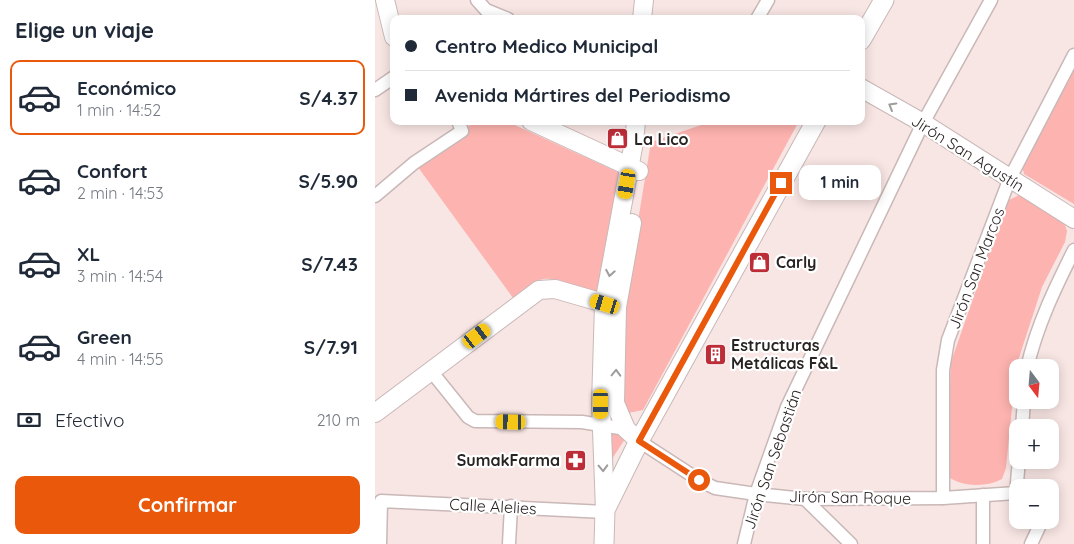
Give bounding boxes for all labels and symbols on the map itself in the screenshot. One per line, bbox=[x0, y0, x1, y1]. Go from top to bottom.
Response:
one-way arrow bbox=[888, 102, 897, 112]
street label: Jirón San Agustín bbox=[908, 110, 1028, 196]
shop icon: La Lico bbox=[606, 127, 630, 151]
place label: La Lico bbox=[634, 129, 689, 149]
callout: 1 min bbox=[799, 166, 881, 200]
car bbox=[617, 168, 636, 200]
route end bbox=[770, 172, 792, 194]
street label: Jirón San Marcos bbox=[944, 204, 1008, 332]
shop icon: Carly bbox=[748, 250, 772, 274]
place label: Carly bbox=[776, 252, 817, 272]
one-way arrow bbox=[606, 268, 616, 277]
car bbox=[588, 292, 621, 316]
car bbox=[460, 321, 493, 351]
place label: Estructuras Metálicas F&L bbox=[731, 335, 838, 373]
building icon: Estructuras Metálicas F&L bbox=[703, 342, 727, 366]
north arrow bbox=[1009, 359, 1059, 409]
one-way arrow bbox=[610, 369, 621, 377]
street label: Jirón San Sebastián bbox=[739, 386, 805, 532]
car bbox=[593, 389, 608, 419]
car bbox=[495, 414, 526, 430]
pharmacy icon: SumakFarma bbox=[564, 448, 588, 472]
place label: SumakFarma bbox=[457, 450, 560, 470]
one-way arrow bbox=[598, 464, 609, 472]
route start bbox=[688, 469, 710, 491]
street label: Jirón San Roque bbox=[789, 486, 911, 508]
street label: Calle Alelies bbox=[449, 494, 537, 518]

